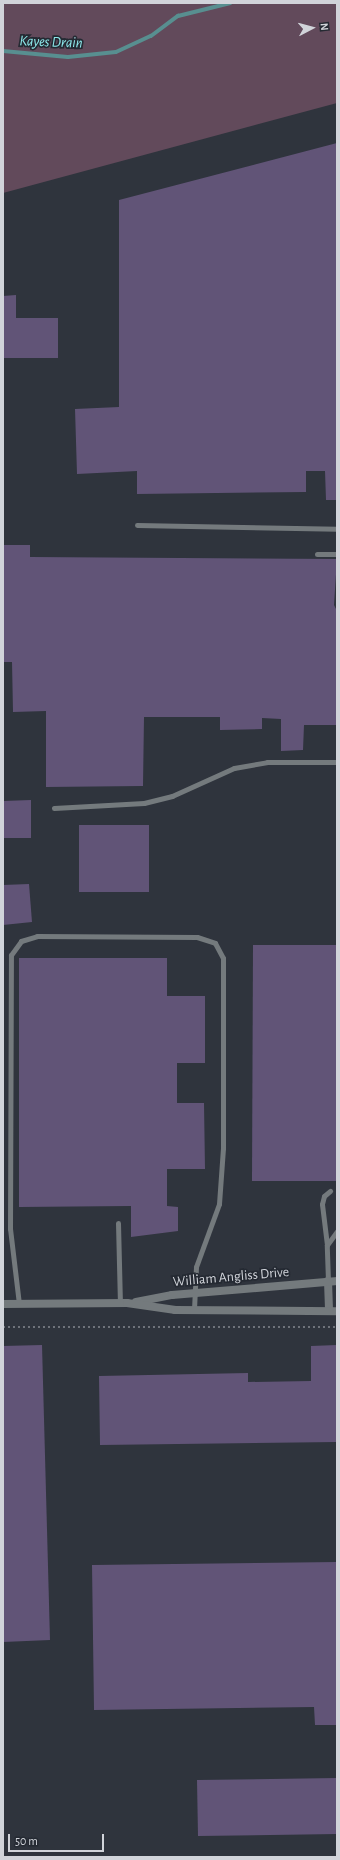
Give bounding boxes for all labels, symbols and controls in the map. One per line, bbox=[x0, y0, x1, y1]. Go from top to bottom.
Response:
north arrow bbox=[292, 8, 332, 48]
text: N bbox=[319, 22, 330, 31]
water label: Kayes Drain bbox=[19, 32, 83, 52]
street label: William Angliss Drive bbox=[172, 1264, 290, 1290]
scale bar bbox=[10, 1826, 106, 1852]
text: 50 m bbox=[15, 1835, 38, 1847]

